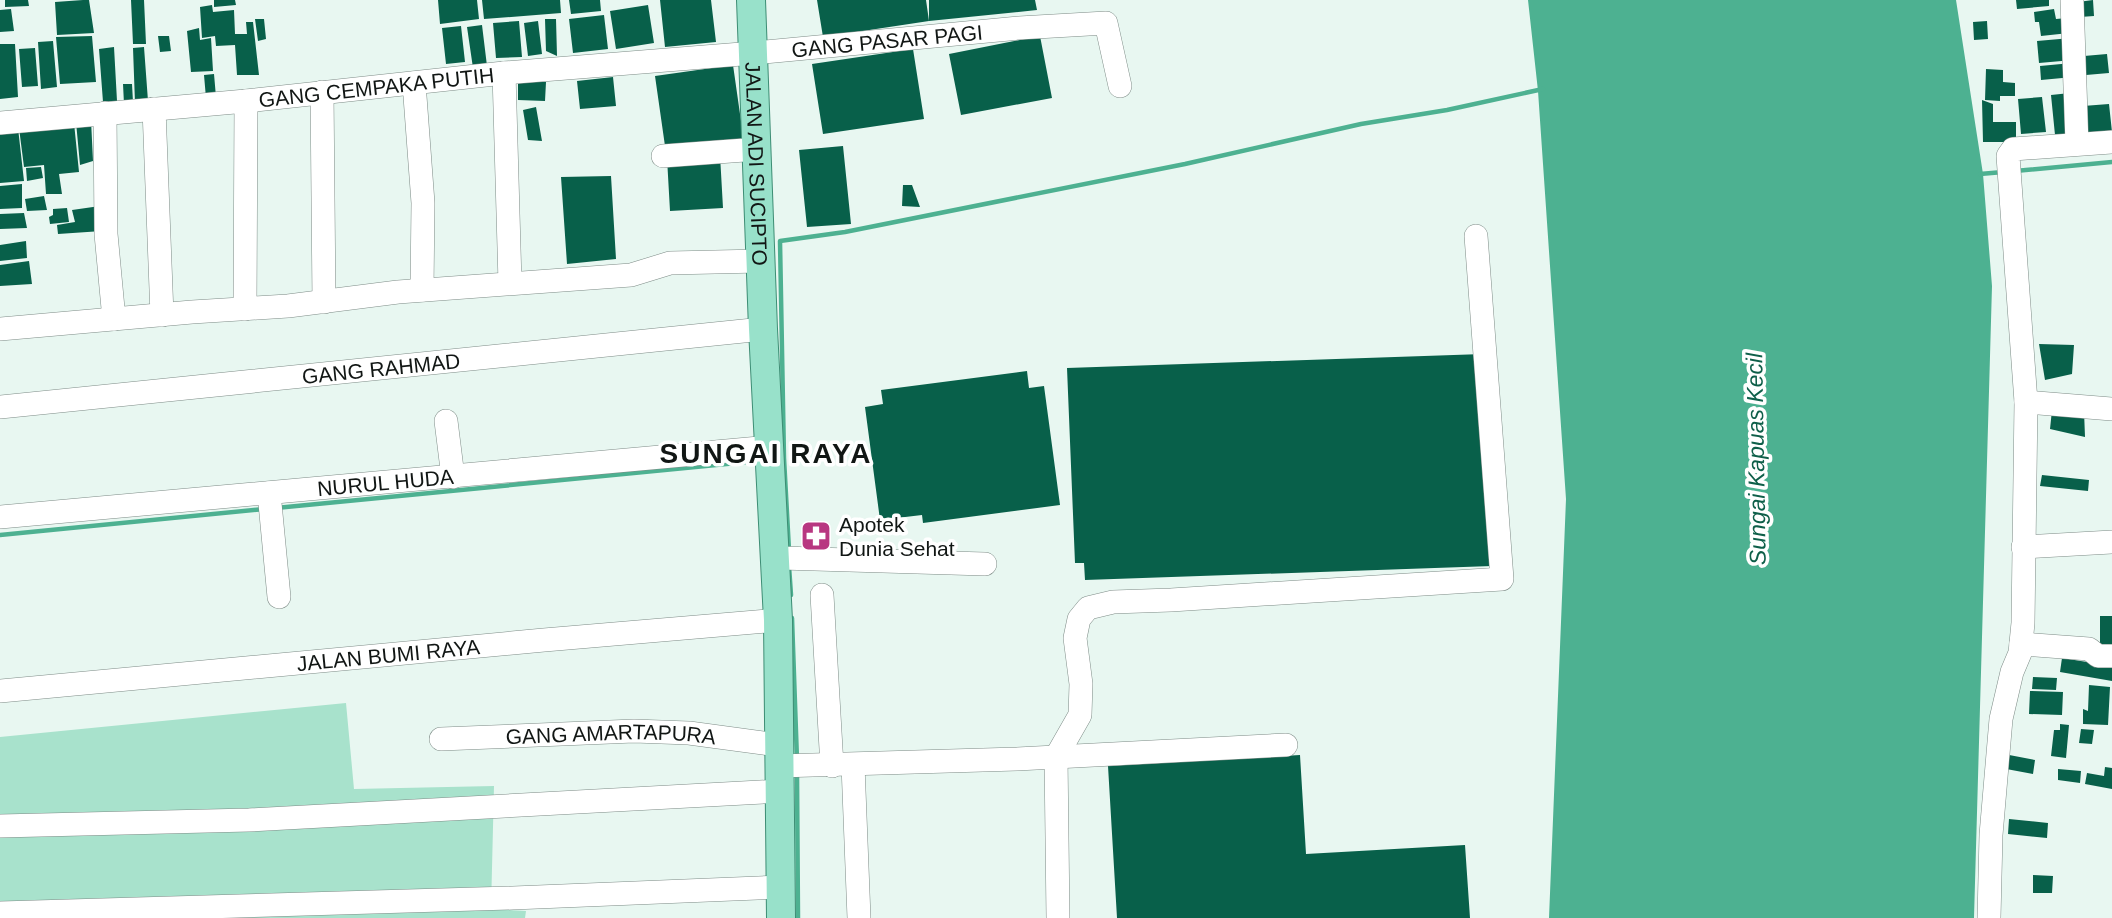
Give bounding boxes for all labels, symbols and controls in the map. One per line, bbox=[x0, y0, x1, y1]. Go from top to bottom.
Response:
street label: GANG PASAR PAGI bbox=[791, 20, 984, 61]
street label: JALAN ADI SUCIPTO bbox=[742, 62, 772, 266]
street label: GANG CEMPAKA PUTIH bbox=[257, 63, 495, 111]
street label: GANG RAHMAD bbox=[301, 349, 461, 388]
water label: Sungai Kapuas Kecil bbox=[1741, 352, 1771, 565]
district label: SUNGAI RAYA bbox=[660, 438, 872, 469]
street label: NURUL HUDA bbox=[316, 464, 455, 500]
place label: Apotek Dunia Sehat bbox=[839, 513, 955, 560]
pharmacy icon: Apotek Dunia Sehat bbox=[799, 519, 833, 553]
street label: JALAN BUMI RAYA bbox=[296, 635, 481, 675]
street label: GANG AMARTAPURA bbox=[505, 719, 717, 748]

